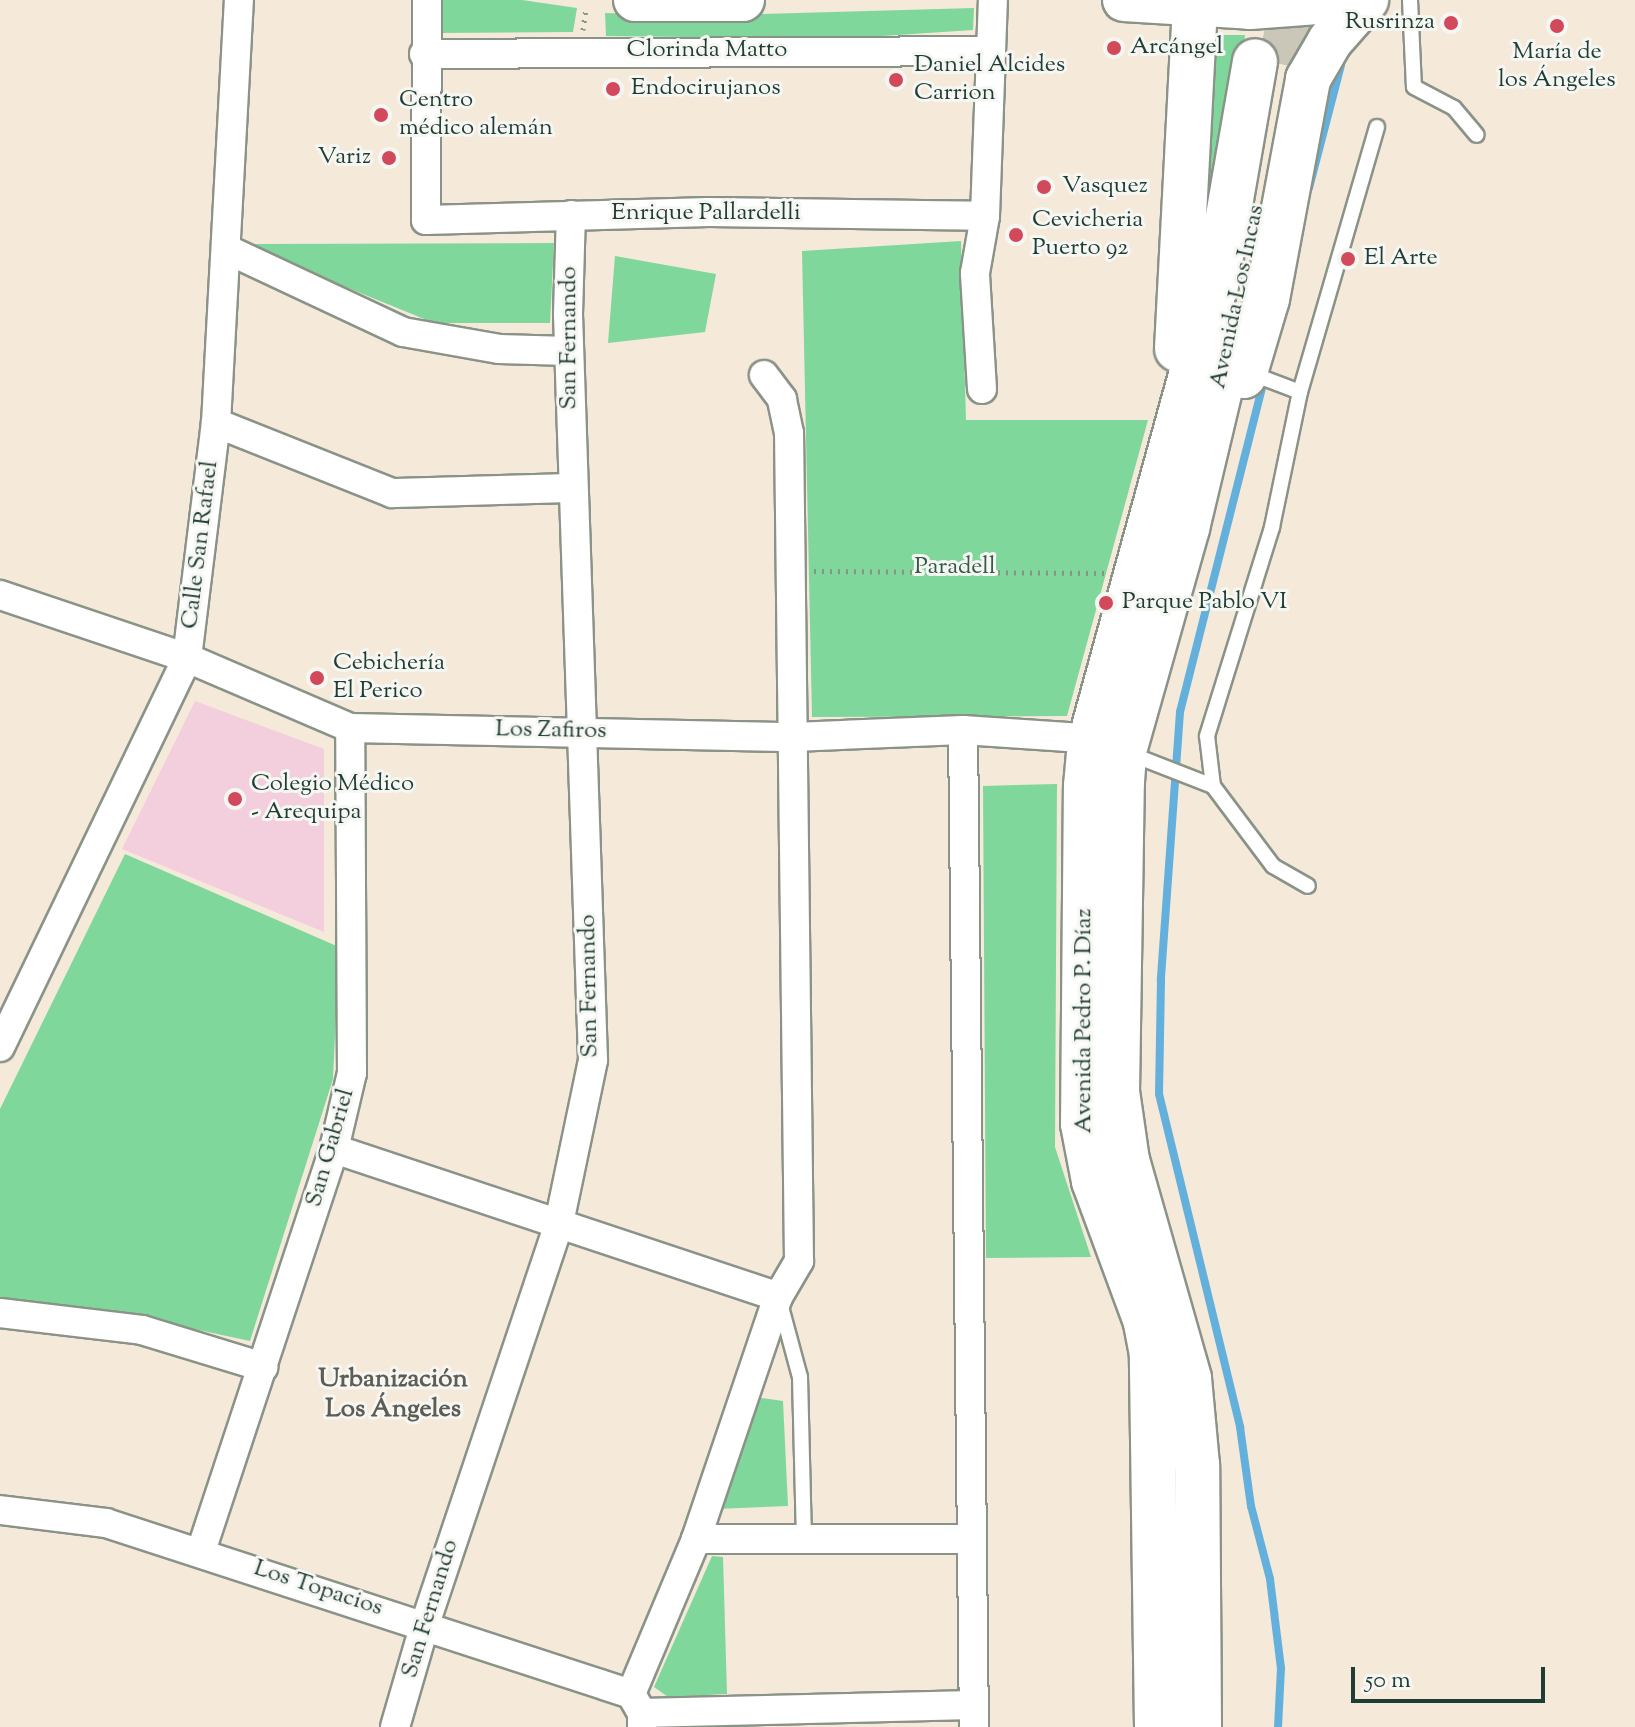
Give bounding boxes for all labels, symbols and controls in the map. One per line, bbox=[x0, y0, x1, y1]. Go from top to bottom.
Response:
place label: Rusrinza bbox=[1345, 9, 1435, 37]
marker: Rusrinza bbox=[1442, 14, 1460, 32]
marker: María de los Ángeles bbox=[1548, 17, 1566, 35]
place label: Arcángel bbox=[1130, 34, 1223, 62]
street label: Clorinda Matto bbox=[627, 37, 787, 65]
marker: Arcángel bbox=[1105, 39, 1123, 57]
place label: María de los Ángeles bbox=[1498, 39, 1616, 95]
place label: Daniel Alcides Carrion bbox=[914, 52, 1065, 108]
marker: Daniel Alcides Carrion bbox=[885, 69, 907, 91]
place label: Endocirujanos bbox=[631, 75, 781, 103]
marker: Endocirujanos bbox=[602, 78, 624, 100]
place label: Centro médico alemán bbox=[399, 87, 553, 143]
marker: Centro médico alemán bbox=[370, 104, 392, 126]
place label: Variz bbox=[317, 144, 371, 172]
marker: Variz bbox=[378, 147, 400, 169]
place label: Vasquez bbox=[1062, 173, 1148, 201]
marker: Vasquez bbox=[1033, 176, 1055, 198]
street label: Enrique Pallardelli bbox=[611, 200, 801, 228]
street label: Avenida Los Incas bbox=[1204, 202, 1272, 392]
place label: Cevicheria Puerto 92 bbox=[1032, 207, 1143, 263]
marker: Cevicheria Puerto 92 bbox=[1007, 226, 1025, 244]
place label: El Arte bbox=[1364, 245, 1438, 273]
marker: El Arte bbox=[1339, 250, 1357, 268]
street label: San Fernando bbox=[556, 266, 584, 410]
street label: Calle San Rafael bbox=[176, 459, 226, 631]
park label: Paradell bbox=[914, 554, 996, 582]
place label: Parque Pablo VI bbox=[1122, 589, 1287, 617]
marker: Parque Pablo VI bbox=[1097, 594, 1115, 612]
place label: Cebichería El Perico bbox=[333, 650, 445, 706]
marker: Cebichería El Perico bbox=[308, 669, 326, 687]
street label: Los Zafiros bbox=[495, 716, 607, 746]
place label: Colegio Médico - Arequipa bbox=[251, 771, 414, 827]
marker: Colegio Médico - Arequipa bbox=[226, 790, 244, 808]
street label: Avenida Pedro P. Díaz bbox=[1071, 908, 1099, 1134]
street label: San Fernando bbox=[574, 914, 606, 1058]
street label: San Gabriel bbox=[300, 1086, 362, 1210]
district label: Urbanización Los Ángeles bbox=[318, 1364, 468, 1426]
street label: San Fernando bbox=[396, 1536, 466, 1682]
street label: Los Topacios bbox=[250, 1555, 386, 1623]
scale bar bbox=[1355, 1651, 1549, 1701]
text: 50 m bbox=[1365, 1664, 1411, 1698]

